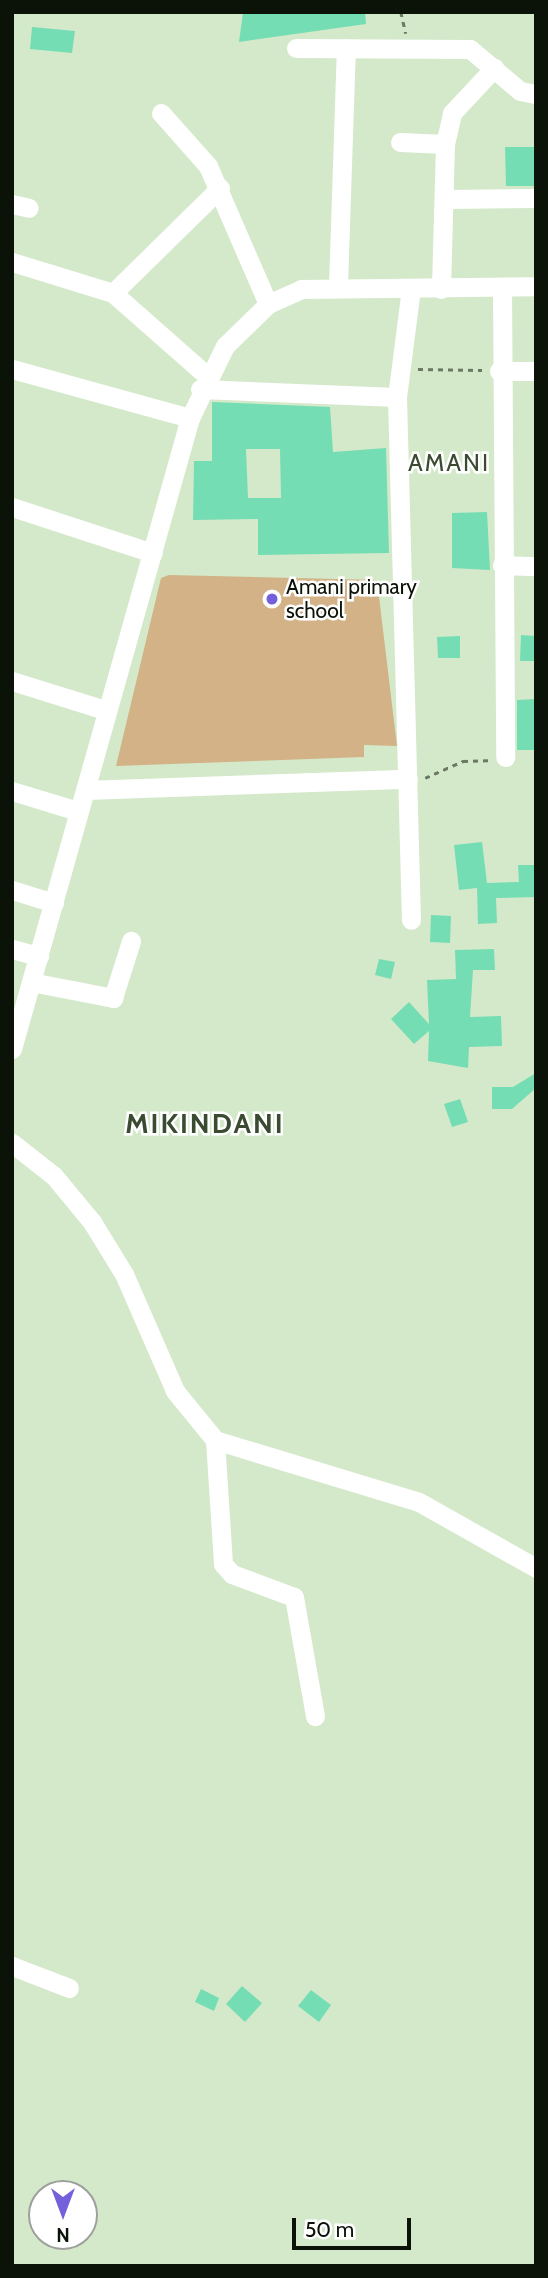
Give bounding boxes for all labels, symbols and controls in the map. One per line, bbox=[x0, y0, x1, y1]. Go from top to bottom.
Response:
district label: AMANI bbox=[409, 449, 489, 477]
place label: Amani primary school bbox=[286, 574, 417, 624]
marker: Amani primary school bbox=[264, 591, 280, 607]
district label: MIKINDANI bbox=[126, 1106, 284, 1140]
north arrow bbox=[28, 2180, 98, 2250]
scale bar bbox=[296, 2204, 415, 2248]
text: 50 m bbox=[305, 2217, 354, 2242]
text: N bbox=[56, 2223, 70, 2246]

